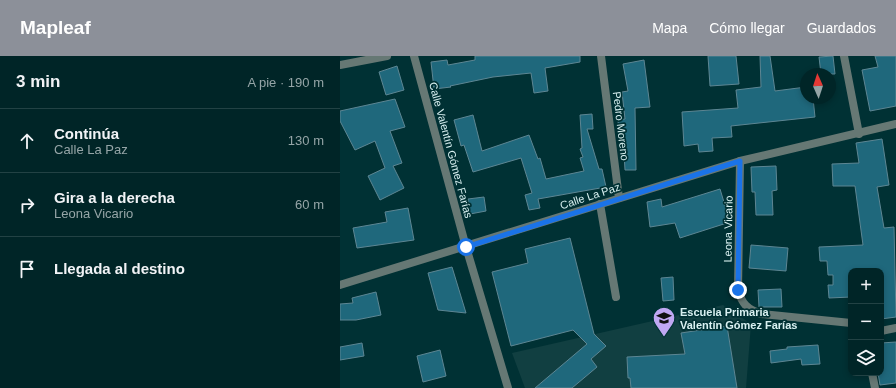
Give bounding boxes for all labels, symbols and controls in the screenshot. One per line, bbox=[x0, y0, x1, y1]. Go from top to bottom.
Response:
text: Mapleaf bbox=[20, 17, 91, 38]
text: Mapa bbox=[652, 20, 687, 36]
text: Cómo llegar bbox=[709, 20, 785, 36]
text: Guardados bbox=[807, 20, 876, 36]
north arrow bbox=[800, 68, 836, 104]
text: 3 min bbox=[16, 72, 60, 91]
text: A pie · 190 m bbox=[247, 75, 324, 90]
street label: Calle Valentín Gómez Farías bbox=[427, 81, 475, 220]
street label: Pedro Moreno bbox=[611, 91, 631, 161]
text: Continúa bbox=[54, 125, 119, 142]
icon: ahead bbox=[16, 130, 38, 152]
text: 130 m bbox=[288, 133, 324, 148]
text: Calle La Paz bbox=[54, 142, 128, 157]
street label: Calle La Paz bbox=[558, 181, 622, 211]
text: Gira a la derecha bbox=[54, 189, 175, 206]
icon: right bbox=[16, 194, 38, 216]
street label: Leona Vicario bbox=[721, 195, 735, 263]
text: 60 m bbox=[295, 197, 324, 212]
text: Leona Vicario bbox=[54, 206, 133, 221]
route start bbox=[457, 238, 475, 256]
icon: arrive bbox=[16, 258, 38, 280]
text: Llegada al destino bbox=[54, 260, 185, 277]
map controls bbox=[848, 268, 884, 376]
button: + bbox=[848, 268, 884, 304]
route end bbox=[729, 281, 747, 299]
button: − bbox=[848, 304, 884, 340]
school or university icon: Escuela Primaria Valentín Gómez Farías bbox=[651, 305, 677, 338]
place label: Escuela Primaria Valentín Gómez Farías bbox=[680, 306, 797, 331]
button: layers bbox=[848, 340, 884, 376]

